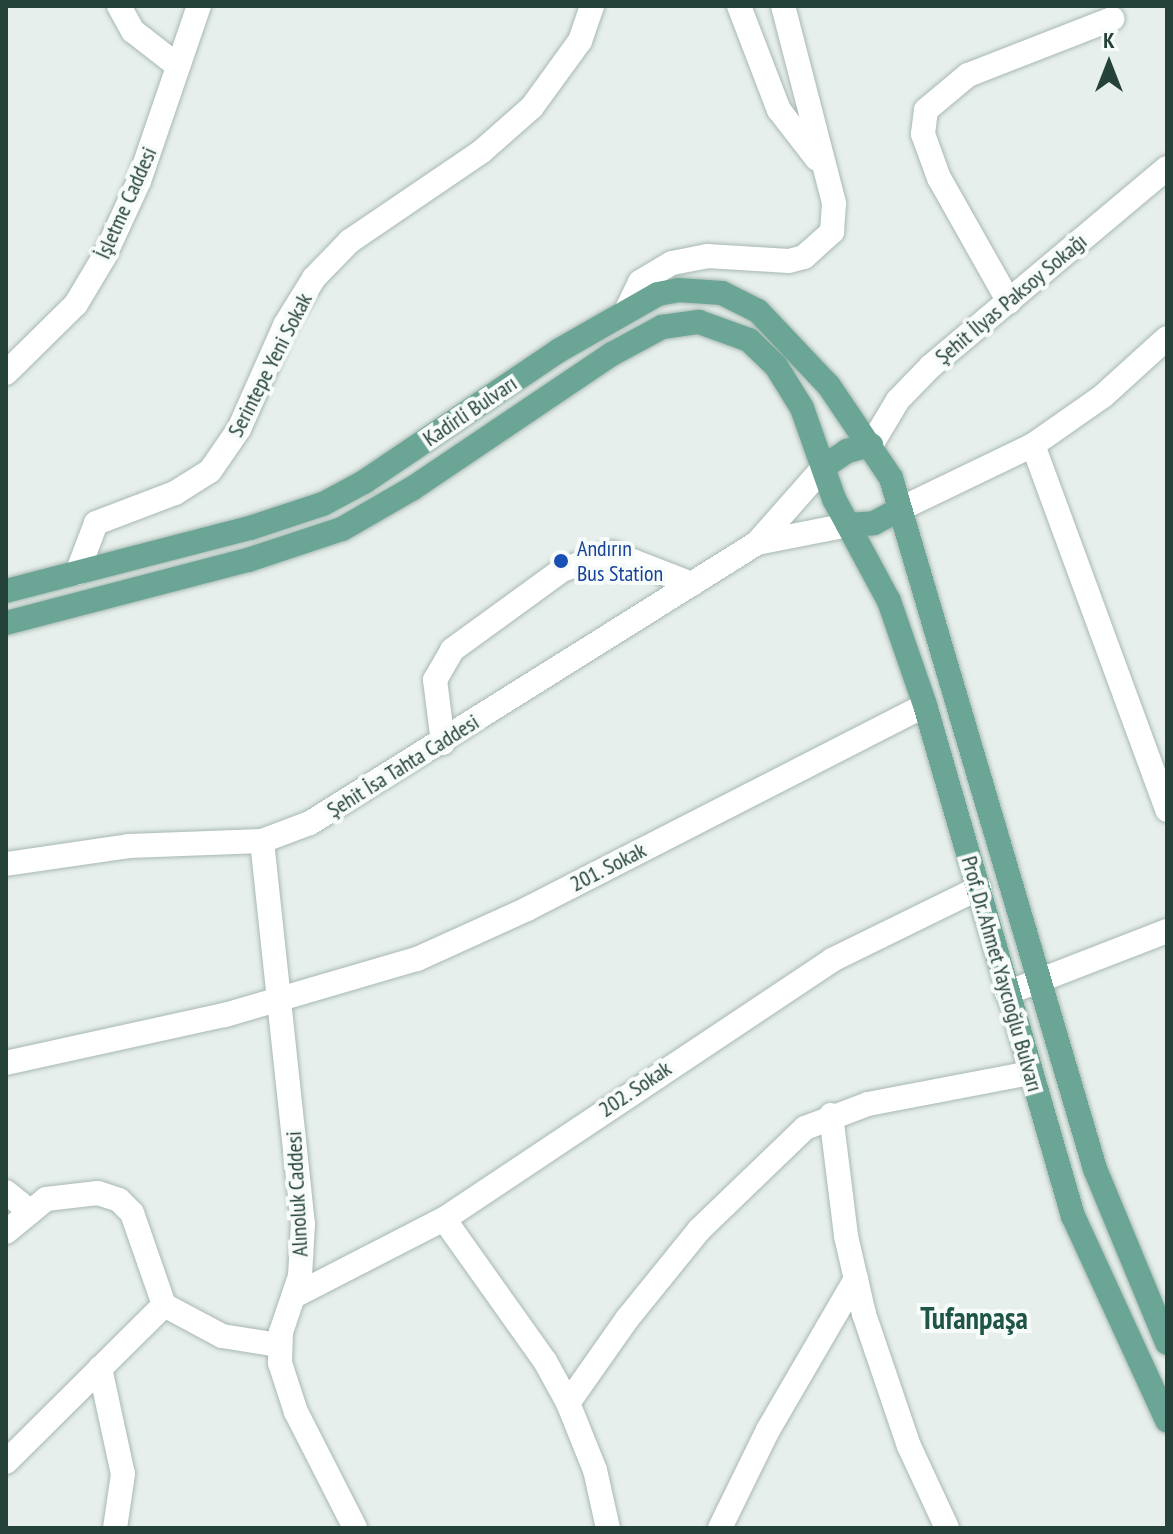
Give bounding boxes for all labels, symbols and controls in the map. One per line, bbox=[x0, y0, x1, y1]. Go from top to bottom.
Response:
north arrow bbox=[1069, 24, 1149, 104]
text: K bbox=[1103, 26, 1115, 54]
street label: İşletme Caddesi bbox=[90, 143, 162, 263]
street label: Şehit İlyas Paksoy Sokağı bbox=[930, 228, 1092, 370]
street label: Serintepe Yeni Sokak bbox=[222, 288, 318, 442]
street label: Kadirli Bulvarı bbox=[418, 370, 522, 452]
place label: Andırın Bus Station bbox=[577, 535, 663, 586]
marker: Andırın Bus Station bbox=[552, 552, 570, 570]
street label: Şehit İsa Tahta Caddesi bbox=[322, 709, 484, 823]
street label: 201. Sokak bbox=[565, 836, 651, 898]
street label: Prof. Dr. Ahmet Yaycıoğlu Bulvarı bbox=[955, 851, 1049, 1097]
street label: 202. Sokak bbox=[593, 1055, 677, 1123]
street label: Alınoluk Caddesi bbox=[281, 1130, 313, 1258]
district label: Tufanpaşa bbox=[920, 1300, 1028, 1336]

